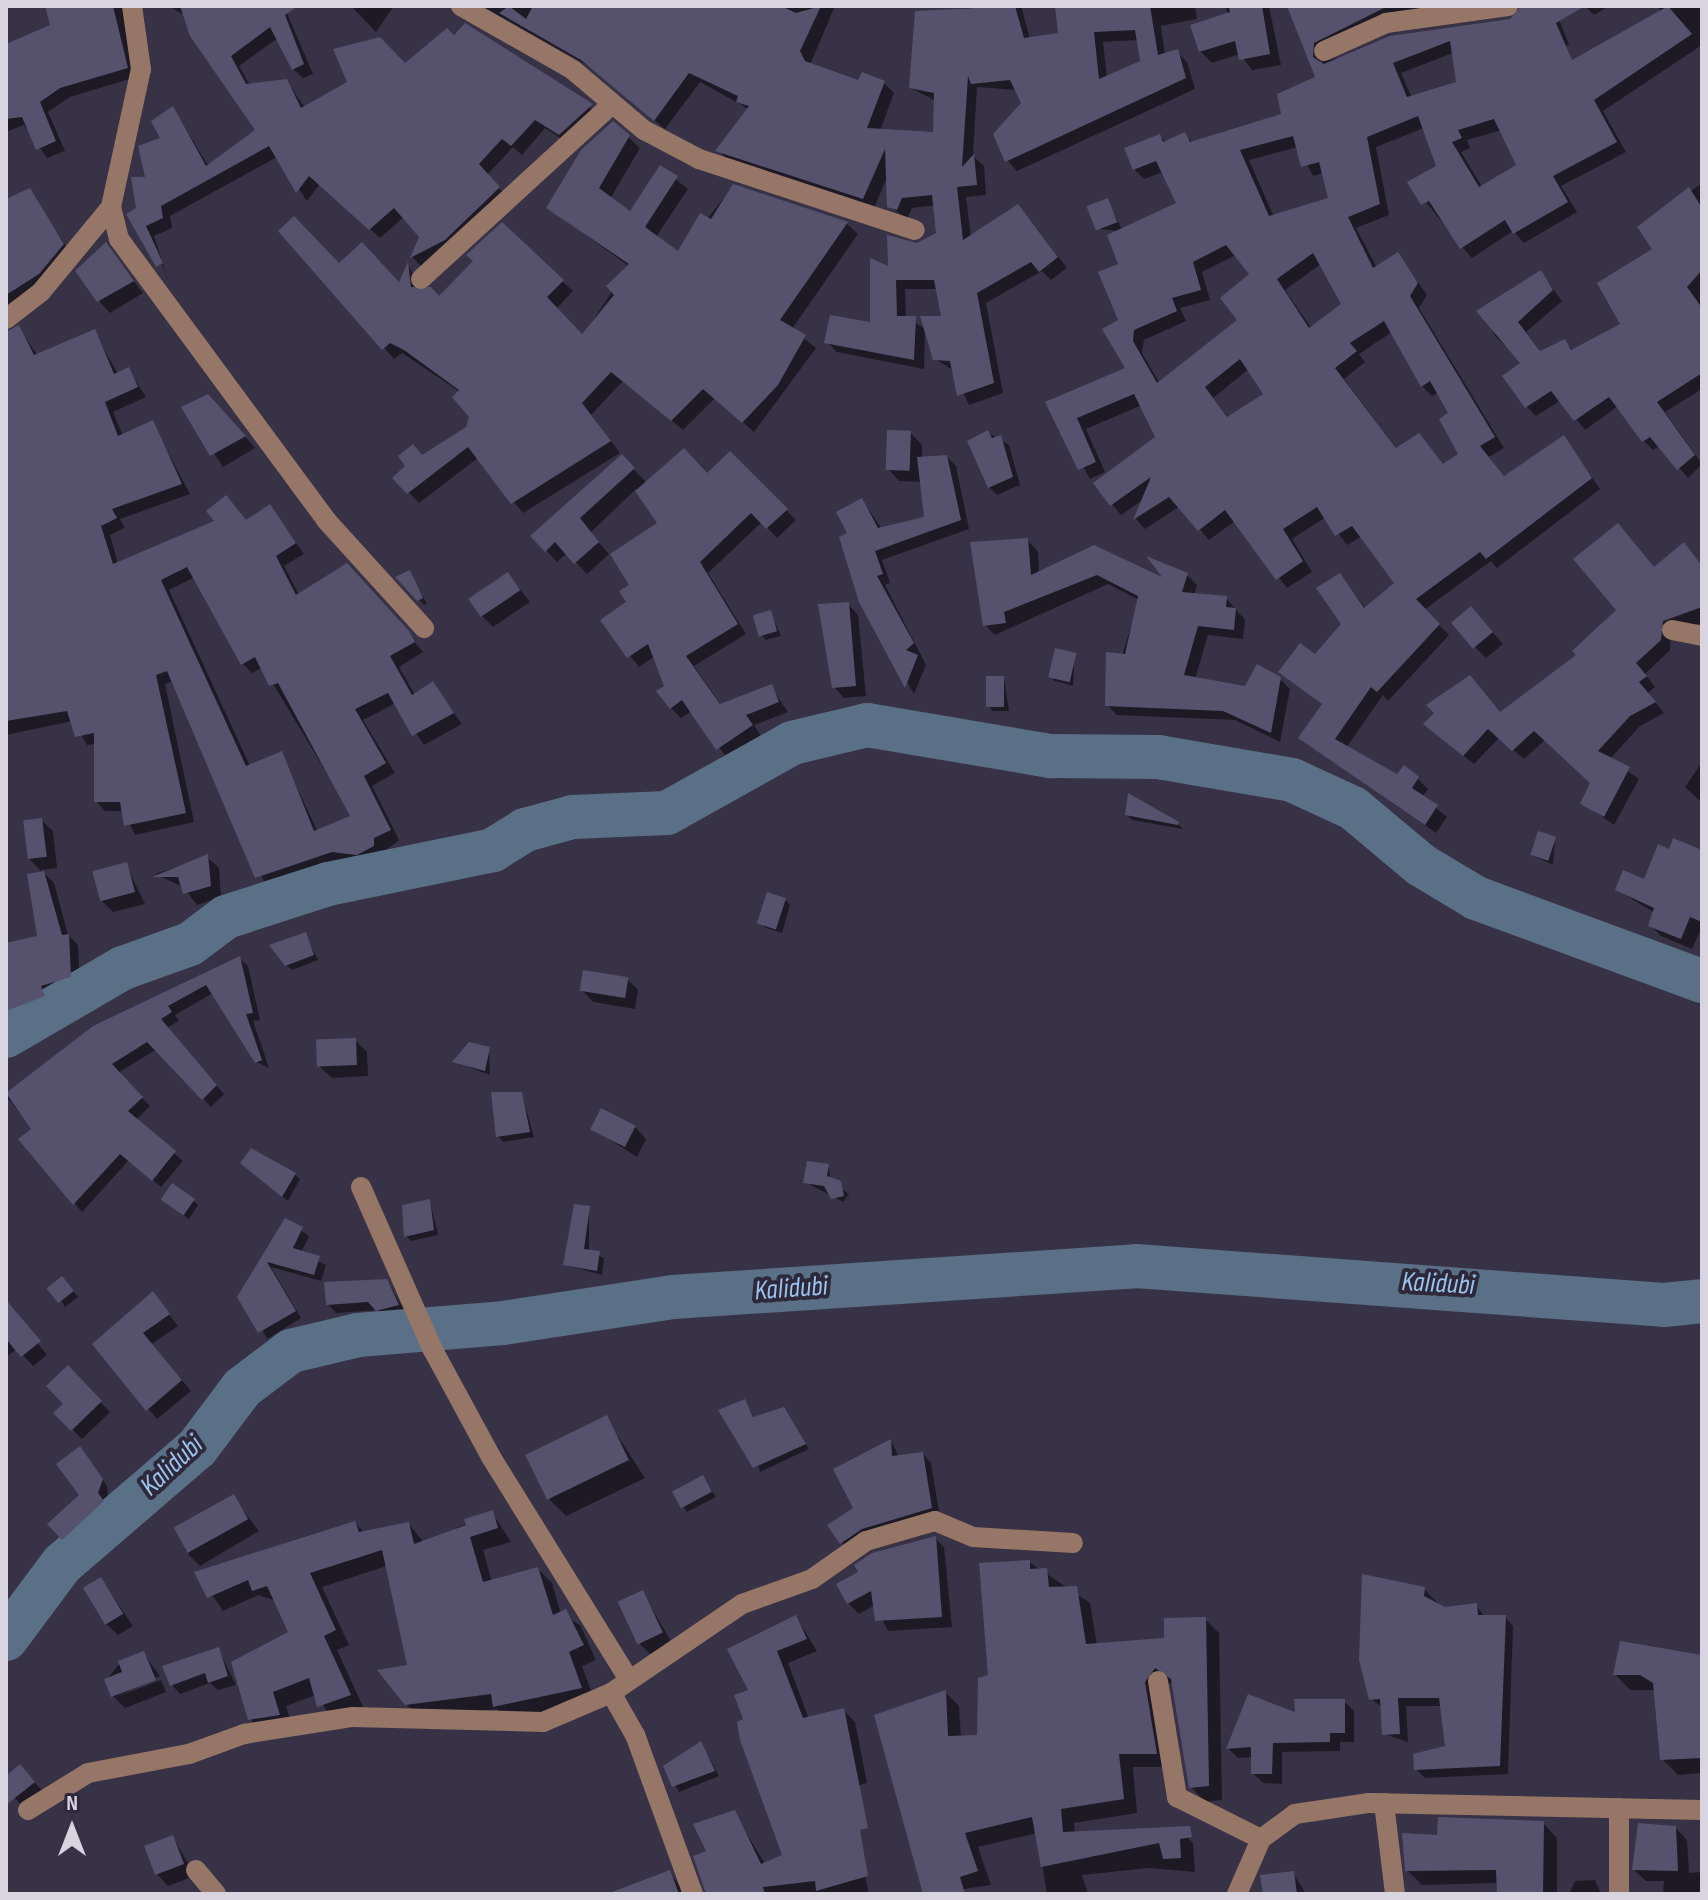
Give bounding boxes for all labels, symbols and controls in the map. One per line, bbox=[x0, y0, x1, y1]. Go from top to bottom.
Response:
water label: Kalidubi bbox=[1400, 1265, 1476, 1303]
water label: Kalidubi bbox=[753, 1270, 829, 1308]
water label: Kalidubi bbox=[134, 1429, 210, 1503]
north arrow bbox=[32, 1788, 112, 1868]
text: N bbox=[66, 1790, 78, 1817]

